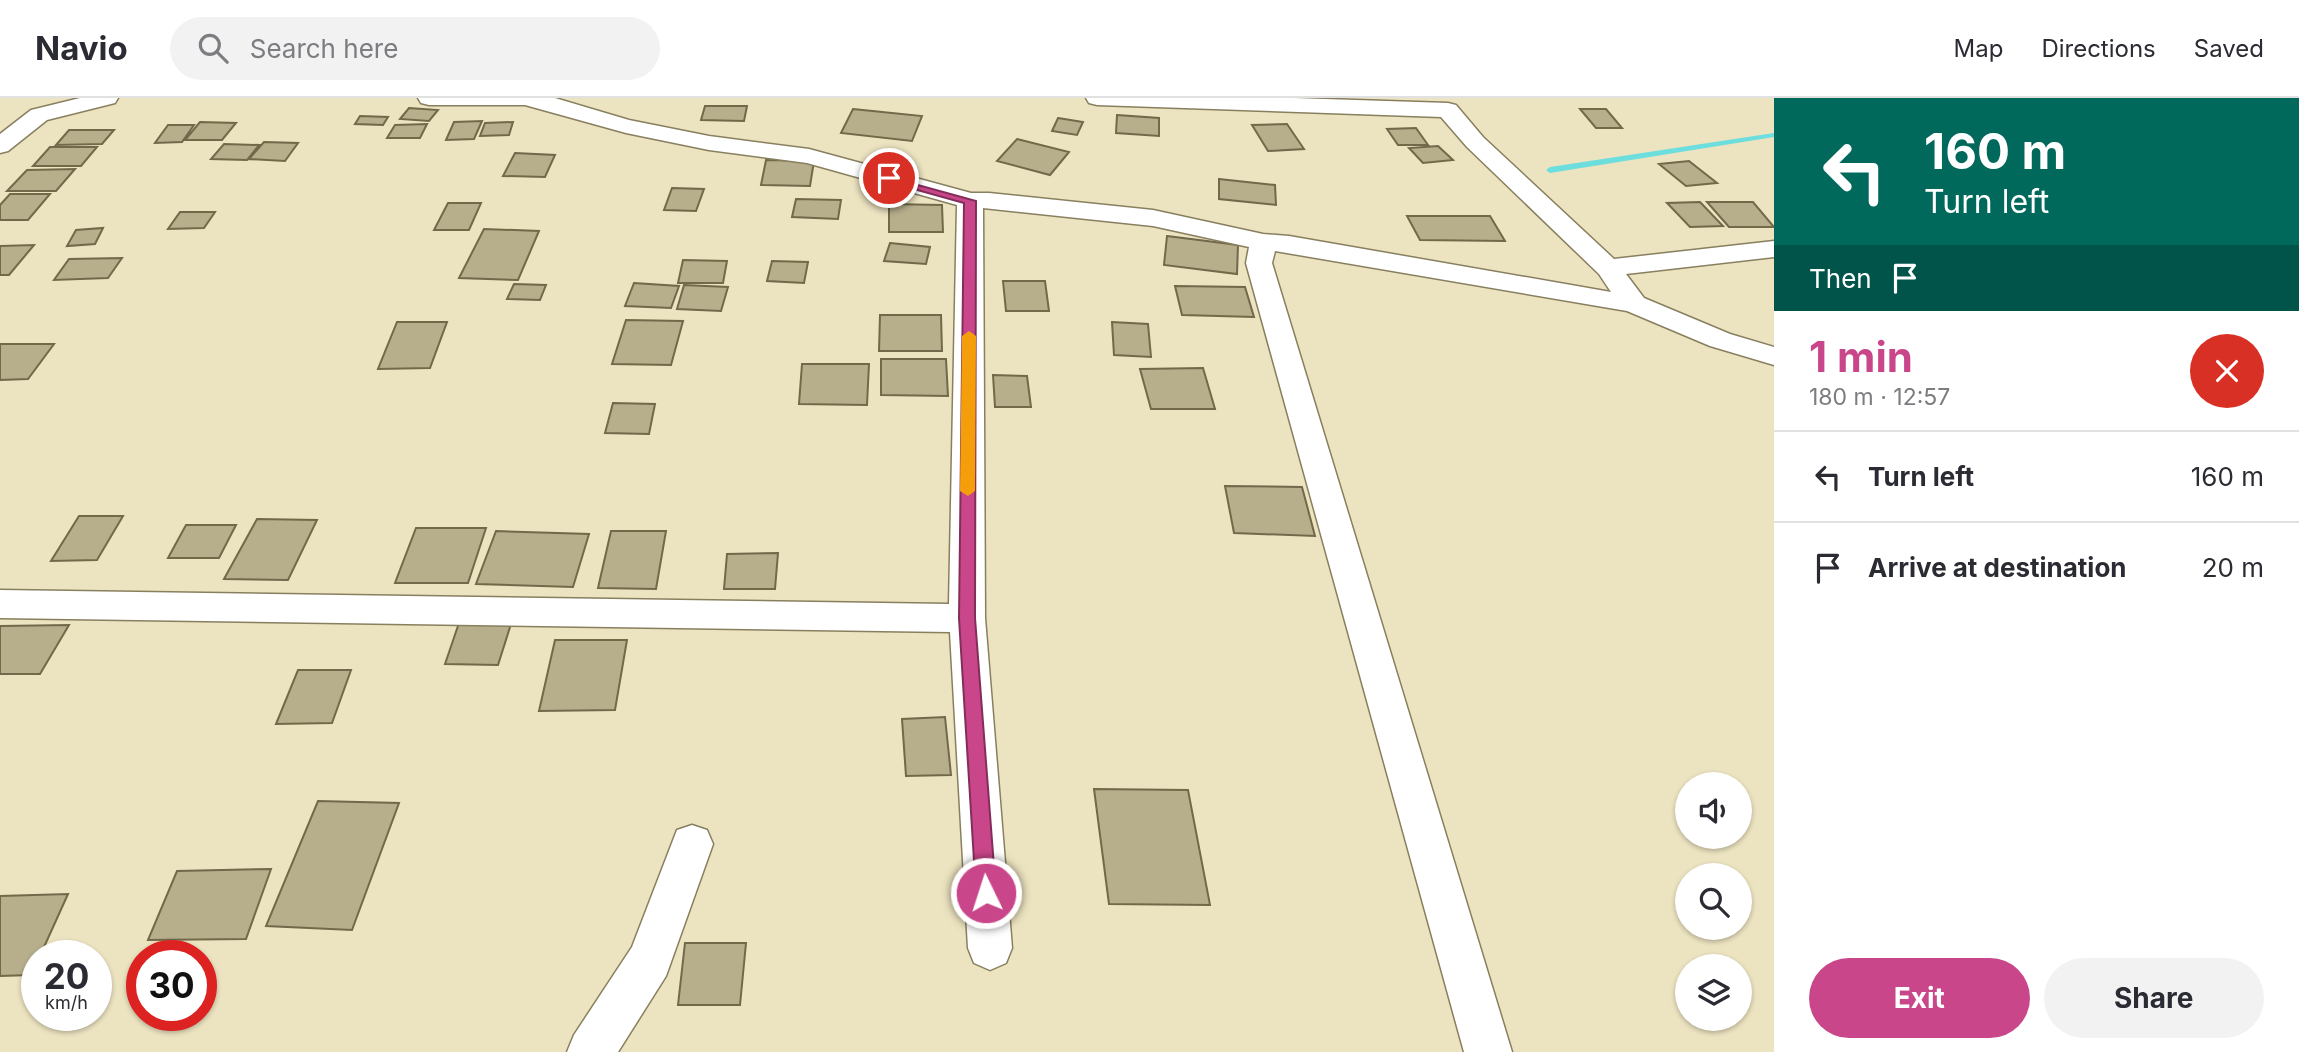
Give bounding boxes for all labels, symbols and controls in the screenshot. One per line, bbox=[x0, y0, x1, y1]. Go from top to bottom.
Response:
search box bbox=[170, 17, 660, 80]
text: Navio bbox=[35, 28, 128, 68]
icon: search bbox=[194, 29, 232, 67]
text: Search here bbox=[250, 33, 398, 64]
text: Map bbox=[1954, 34, 2003, 63]
text: Directions bbox=[2041, 34, 2156, 63]
text: Saved bbox=[2194, 34, 2264, 63]
text: 160 m bbox=[1924, 122, 2066, 181]
icon: left bbox=[1809, 126, 1900, 217]
pin bbox=[859, 148, 919, 208]
icon: arrive bbox=[870, 159, 908, 197]
text: Turn left bbox=[1924, 182, 2049, 221]
icon: arrive bbox=[1886, 259, 1924, 297]
text: Then bbox=[1809, 263, 1872, 294]
text: 1 min bbox=[1809, 331, 1913, 382]
button: close bbox=[2190, 334, 2264, 408]
text: 180 m · 12:57 bbox=[1809, 383, 1950, 411]
icon: left bbox=[1809, 458, 1847, 496]
text: Turn left bbox=[1868, 461, 1974, 492]
text: 160 m bbox=[2191, 461, 2264, 492]
icon: arrive bbox=[1809, 549, 1847, 587]
text: Arrive at destination bbox=[1868, 552, 2127, 583]
text: 20 m bbox=[2202, 552, 2264, 583]
map controls bbox=[1675, 772, 1752, 1031]
button: sound bbox=[1675, 772, 1752, 849]
position arrow bbox=[949, 856, 1023, 930]
button: search bbox=[1675, 863, 1752, 940]
speed limit sign: 30 bbox=[126, 940, 217, 1031]
button: layers bbox=[1675, 954, 1752, 1031]
text: 20 bbox=[44, 955, 89, 997]
button: Exit bbox=[1809, 958, 2030, 1038]
button: Share bbox=[2044, 958, 2264, 1038]
text: km/h bbox=[45, 992, 88, 1013]

